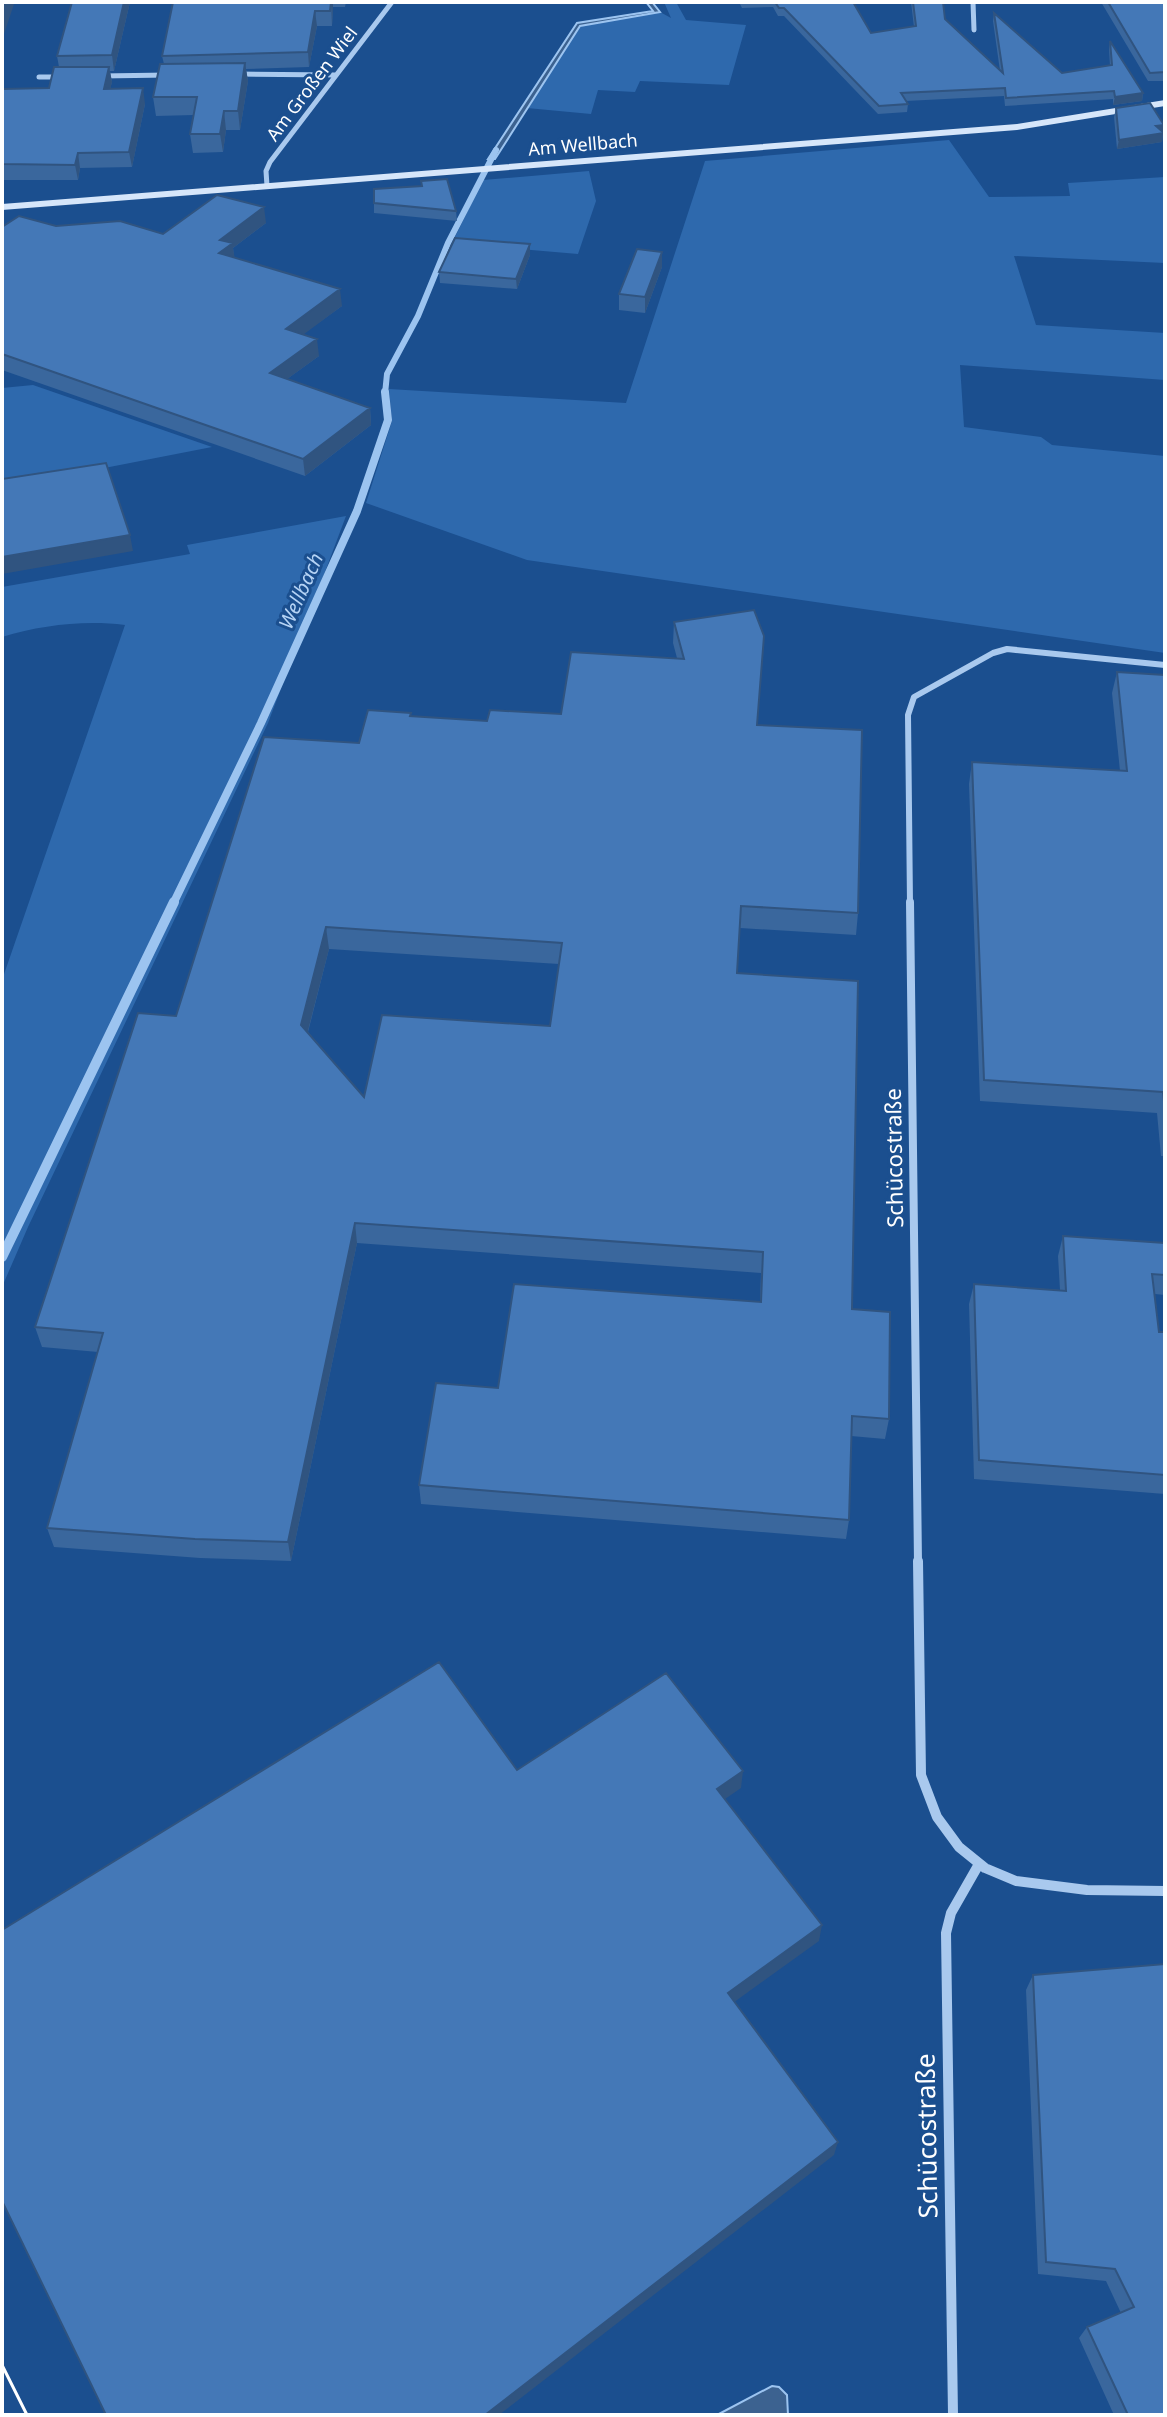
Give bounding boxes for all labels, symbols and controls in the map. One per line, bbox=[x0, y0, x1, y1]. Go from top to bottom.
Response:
street label: Am Großen Wiel bbox=[260, 21, 362, 146]
street label: Am Wellbach bbox=[527, 127, 639, 161]
water label: Wellbach bbox=[272, 548, 329, 633]
street label: Schücostraße bbox=[877, 1088, 909, 1228]
street label: Schücostraße bbox=[907, 2053, 945, 2219]

